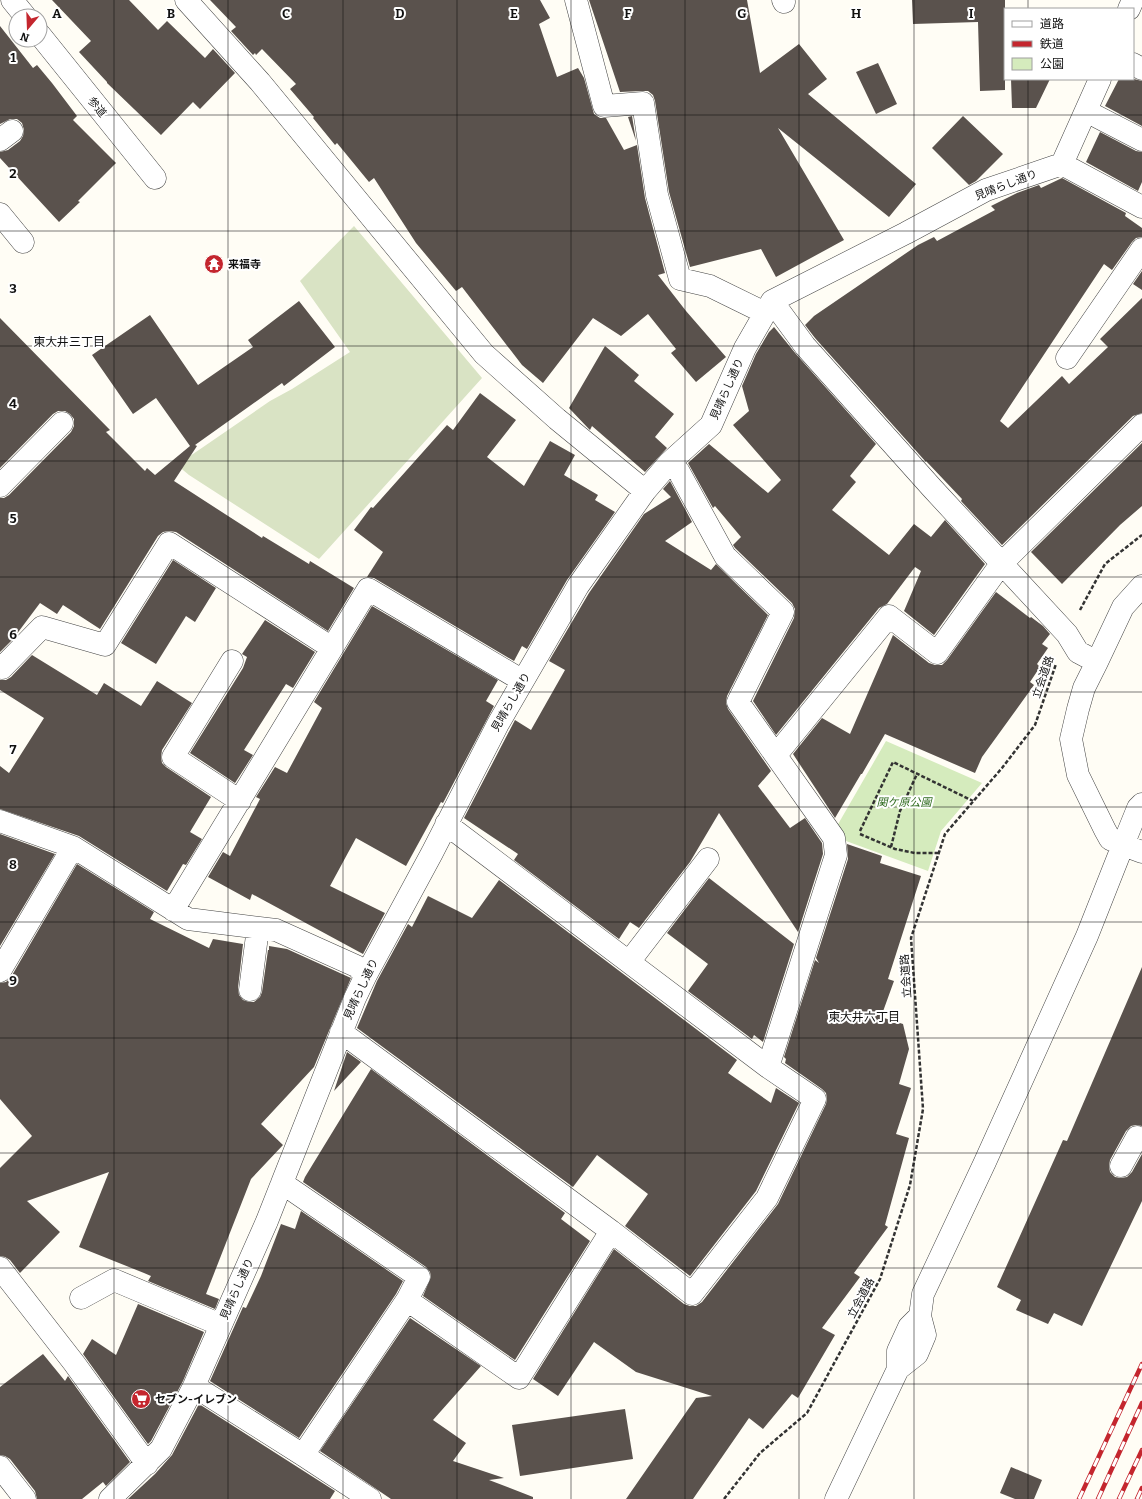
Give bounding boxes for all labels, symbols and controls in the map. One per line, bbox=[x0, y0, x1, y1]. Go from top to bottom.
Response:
text: A bbox=[52, 6, 62, 21]
text: B bbox=[167, 6, 175, 21]
text: C bbox=[282, 6, 290, 21]
text: D bbox=[395, 6, 405, 21]
text: E bbox=[510, 6, 518, 21]
text: F bbox=[624, 6, 632, 21]
text: G bbox=[737, 6, 747, 21]
text: H bbox=[851, 6, 861, 21]
text: I bbox=[969, 6, 974, 21]
north arrow bbox=[8, 8, 48, 48]
legend bbox=[1004, 8, 1134, 80]
text: 道路 bbox=[1040, 17, 1064, 31]
text: N bbox=[18, 29, 31, 45]
text: 鉄道 bbox=[1040, 37, 1064, 51]
text: 1 bbox=[10, 50, 16, 65]
text: 公園 bbox=[1040, 57, 1064, 71]
street label: 参道 bbox=[85, 94, 109, 120]
text: 2 bbox=[9, 166, 17, 181]
street label: 見晴らし通り bbox=[973, 167, 1039, 203]
temple icon: 来福寺 bbox=[203, 253, 225, 275]
place label: 来福寺 bbox=[228, 258, 261, 271]
text: 3 bbox=[9, 281, 17, 296]
district label: 東大井三丁目 bbox=[33, 335, 105, 349]
street label: 見晴らし通り bbox=[708, 356, 746, 422]
text: 4 bbox=[9, 396, 17, 411]
text: 5 bbox=[9, 511, 17, 526]
text: 6 bbox=[9, 627, 17, 642]
street label: 立会道路 bbox=[1030, 654, 1056, 700]
street label: 見晴らし通り bbox=[489, 670, 533, 734]
text: 7 bbox=[10, 742, 17, 757]
park label: 関ケ原公園 bbox=[877, 796, 933, 809]
text: 8 bbox=[9, 857, 17, 872]
street label: 立会道路 bbox=[898, 954, 914, 998]
street label: 見晴らし通り bbox=[341, 956, 381, 1022]
text: 9 bbox=[9, 973, 17, 988]
district label: 東大井六丁目 bbox=[828, 1010, 900, 1024]
street label: 見晴らし通り bbox=[218, 1256, 256, 1322]
street label: 立会道路 bbox=[845, 1276, 877, 1320]
supermarket icon: セブン-イレブン bbox=[130, 1388, 152, 1410]
place label: セブン-イレブン bbox=[155, 1393, 237, 1406]

